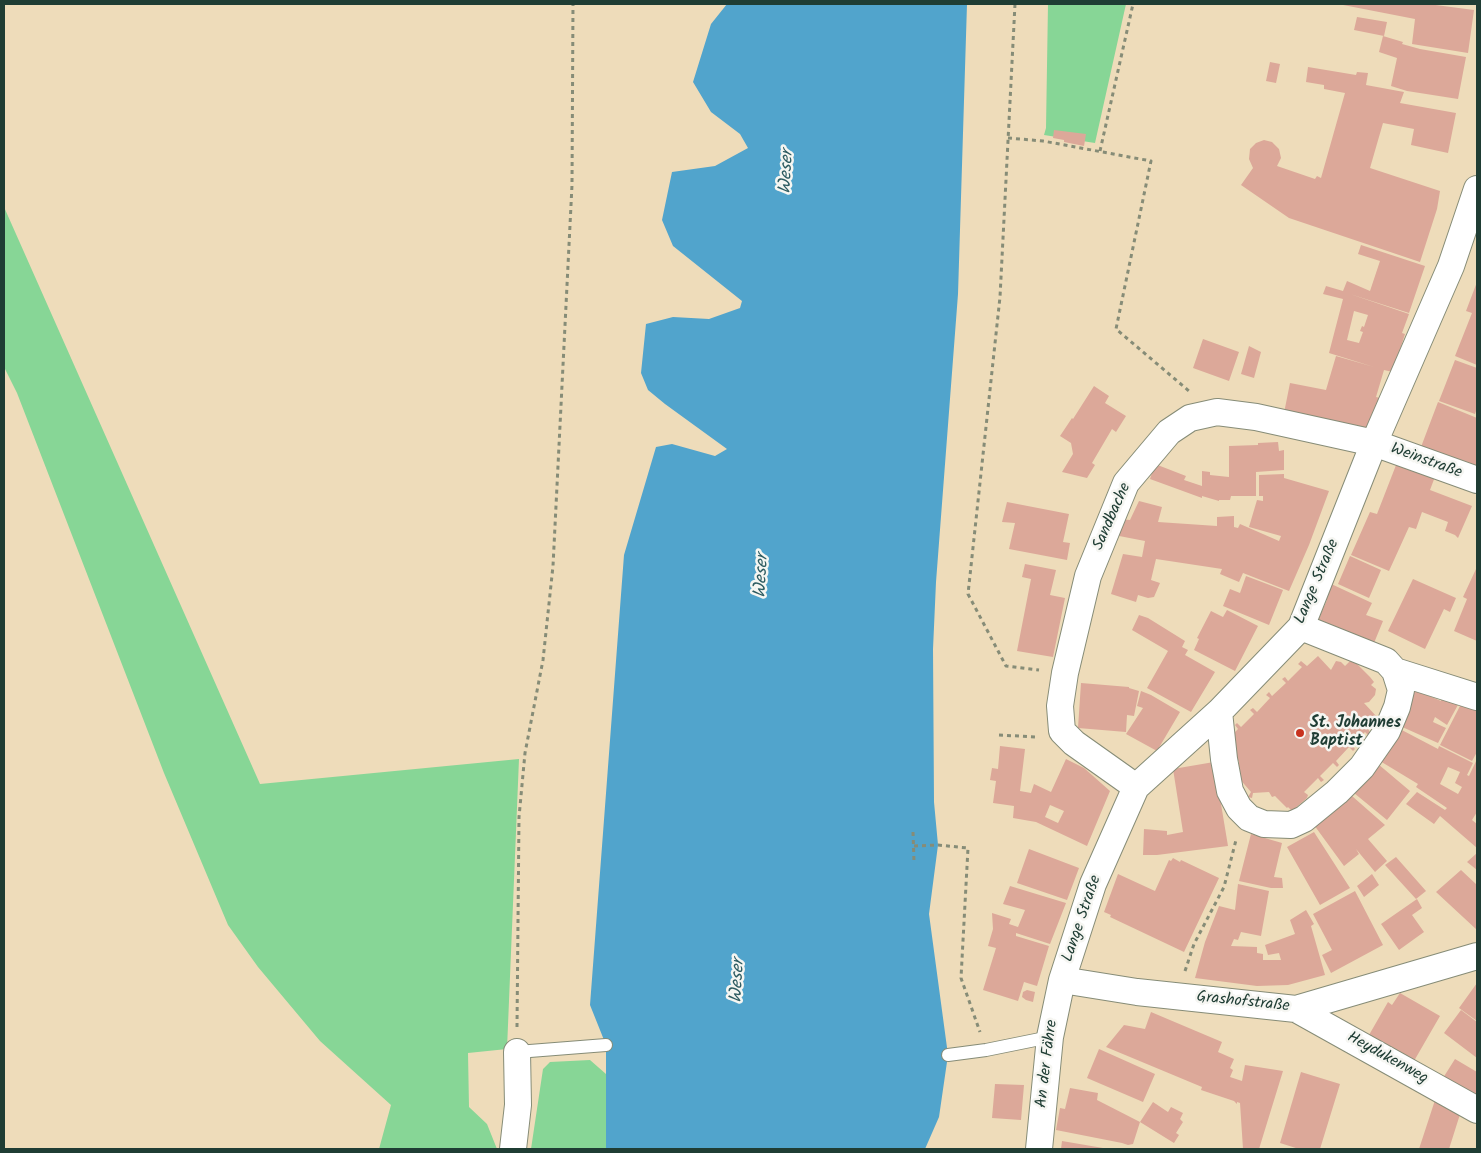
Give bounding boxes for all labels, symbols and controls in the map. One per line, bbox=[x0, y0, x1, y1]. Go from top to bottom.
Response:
water label: Weser bbox=[776, 150, 800, 194]
street label: Weinstraße bbox=[1388, 440, 1464, 484]
street label: Sandbache bbox=[1090, 481, 1136, 553]
street label: Lange Straße bbox=[1292, 537, 1344, 627]
water label: Weser bbox=[751, 554, 775, 598]
place label: St. Johannes Baptist bbox=[1310, 714, 1401, 752]
marker: St. Johannes Baptist bbox=[1294, 727, 1306, 739]
street label: Lange Straße bbox=[1059, 873, 1107, 965]
water label: Weser bbox=[727, 959, 751, 1003]
street label: Grashofstraße bbox=[1195, 989, 1291, 1017]
street label: An der Fähre bbox=[1033, 1019, 1063, 1109]
street label: Heydukenweg bbox=[1343, 1029, 1431, 1089]

